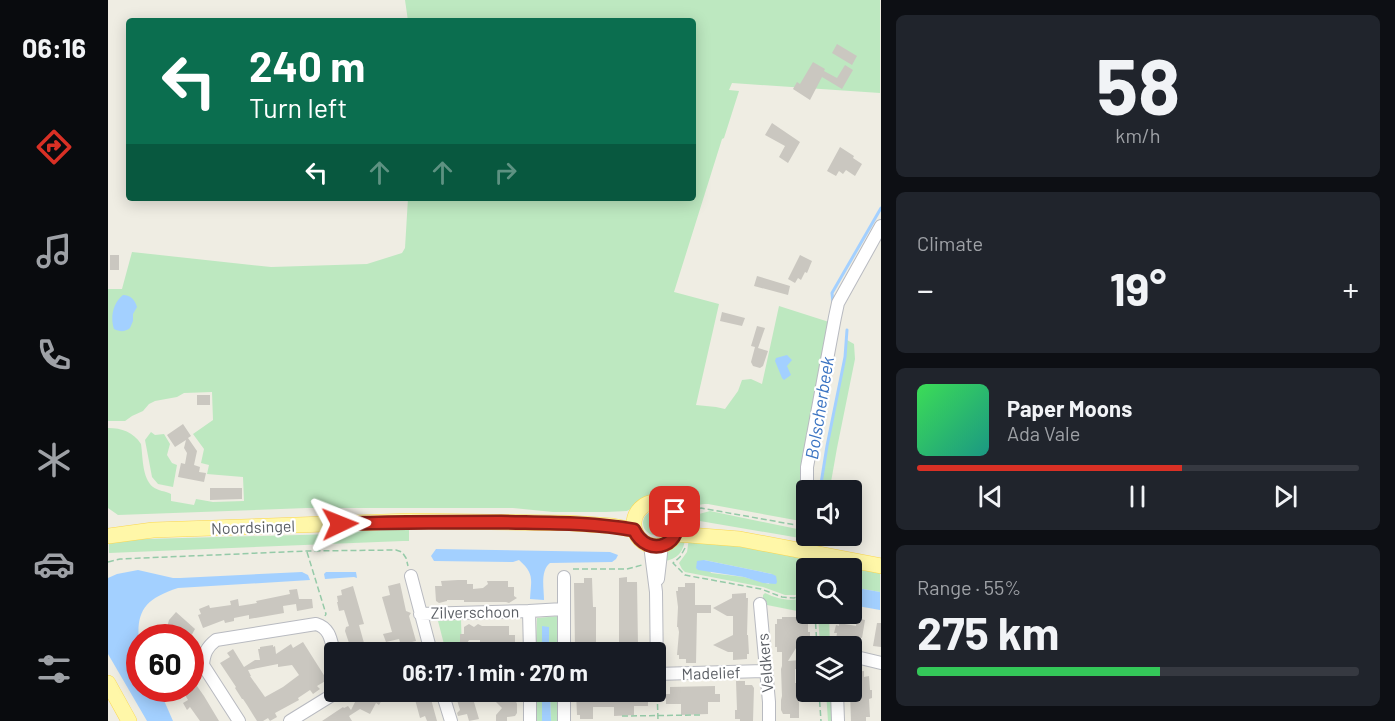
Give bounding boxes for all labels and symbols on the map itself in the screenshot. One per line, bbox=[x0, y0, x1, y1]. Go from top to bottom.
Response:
water label: Bolscherbeek bbox=[800, 355, 838, 461]
pin bbox=[649, 486, 700, 537]
position arrow bbox=[308, 492, 372, 556]
street label: Noordsingel bbox=[211, 516, 295, 537]
street label: Zilverschoon bbox=[430, 601, 520, 622]
speed limit sign: 60 bbox=[126, 624, 204, 702]
street label: Veldkers bbox=[752, 633, 777, 693]
street label: Madelief bbox=[681, 662, 741, 683]

